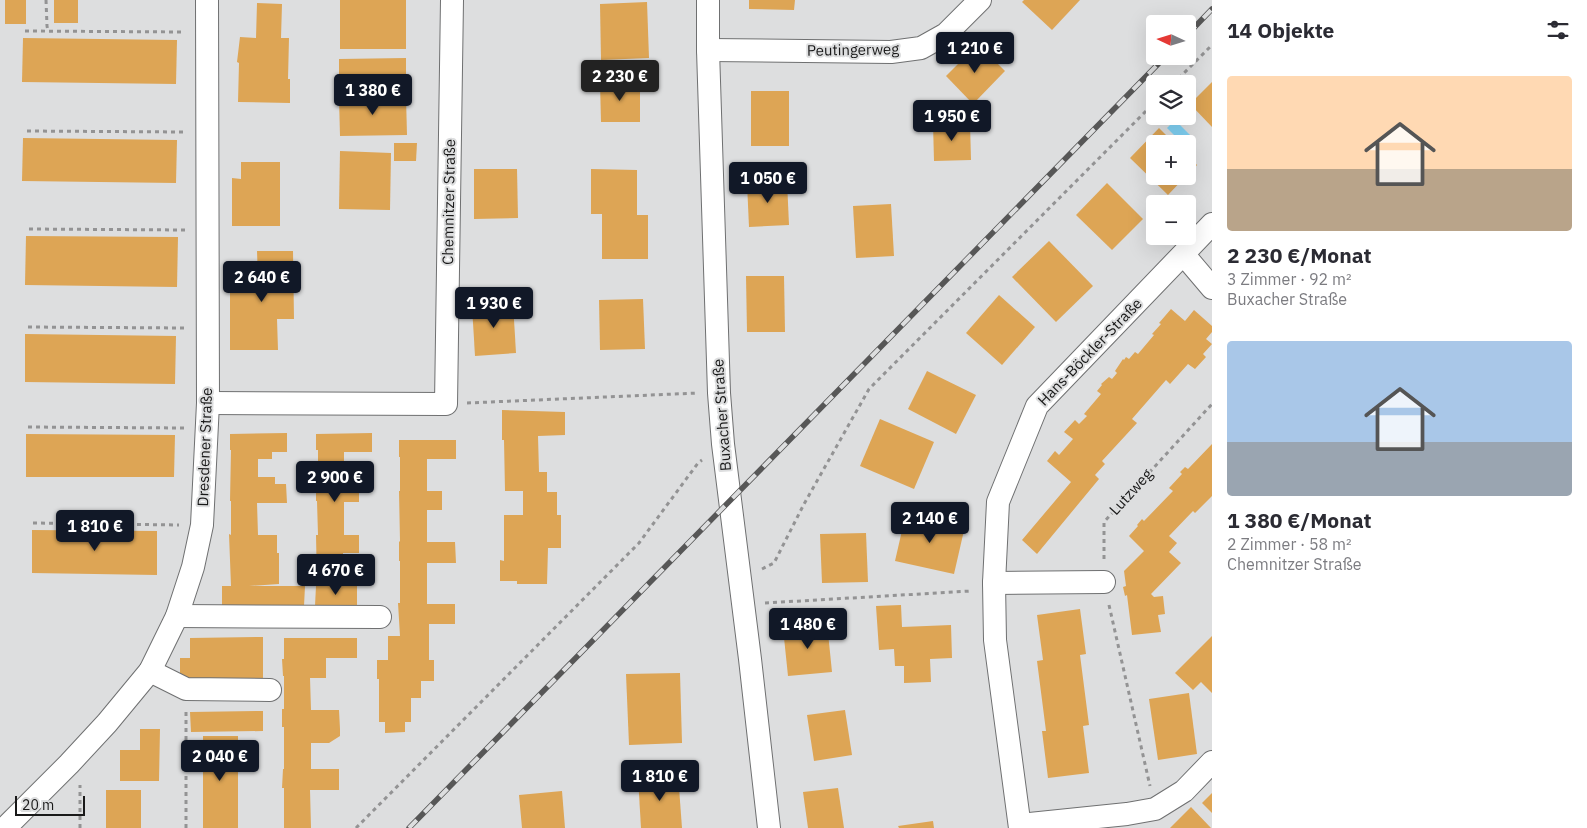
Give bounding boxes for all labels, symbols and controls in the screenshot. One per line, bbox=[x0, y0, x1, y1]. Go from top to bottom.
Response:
north arrow bbox=[1146, 15, 1196, 65]
map controls bbox=[1146, 15, 1196, 245]
text: 14 Objekte bbox=[1227, 16, 1334, 44]
icon: filters bbox=[1544, 16, 1572, 44]
pin: 1 210 € bbox=[929, 32, 1021, 74]
text: 1 210 € bbox=[947, 38, 1003, 58]
street label: Peutingerweg bbox=[807, 39, 899, 60]
pin: 2 230 € bbox=[574, 59, 666, 102]
text: 2 230 € bbox=[592, 66, 648, 86]
pin: 1 380 € bbox=[327, 74, 419, 116]
button: layers bbox=[1146, 75, 1196, 125]
text: 1 380 € bbox=[345, 80, 401, 100]
pin: 1 950 € bbox=[906, 100, 998, 142]
text: 1 950 € bbox=[924, 106, 980, 126]
icon: home bbox=[1355, 109, 1445, 199]
button: + bbox=[1146, 135, 1196, 185]
street label: Chemnitzer Straße bbox=[438, 139, 459, 265]
pin: 1 050 € bbox=[722, 162, 814, 204]
text: 1 050 € bbox=[740, 168, 796, 188]
button: − bbox=[1146, 195, 1196, 245]
text: 2 230 €/Monat bbox=[1227, 241, 1372, 269]
pin: 2 640 € bbox=[216, 260, 308, 303]
text: 2 640 € bbox=[234, 267, 290, 287]
text: 3 Zimmer · 92 m² bbox=[1227, 269, 1352, 289]
pin: 1 930 € bbox=[448, 286, 540, 329]
text: Buxacher Straße bbox=[1227, 289, 1347, 309]
text: 1 930 € bbox=[466, 293, 522, 313]
street label: Hans-Böckler-Straße bbox=[1033, 294, 1146, 409]
street label: Buxacher Straße bbox=[708, 358, 735, 472]
icon: home bbox=[1355, 374, 1445, 464]
street label: Dresdener Straße bbox=[193, 387, 216, 507]
pin: 2 900 € bbox=[289, 460, 381, 503]
street label: Lutzweg bbox=[1105, 465, 1156, 519]
text: 2 900 € bbox=[307, 467, 363, 487]
pin: 2 140 € bbox=[884, 502, 976, 544]
text: 1 380 €/Monat bbox=[1227, 506, 1372, 534]
text: 2 140 € bbox=[902, 508, 958, 528]
pin: 1 810 € bbox=[49, 510, 141, 552]
text: 1 810 € bbox=[67, 516, 123, 536]
text: 2 Zimmer · 58 m² bbox=[1227, 534, 1352, 554]
pin: 4 670 € bbox=[290, 554, 382, 596]
text: Chemnitzer Straße bbox=[1227, 554, 1361, 574]
text: 4 670 € bbox=[308, 560, 364, 580]
pin: 1 480 € bbox=[762, 608, 854, 650]
text: 1 480 € bbox=[780, 614, 836, 634]
pin: 2 040 € bbox=[174, 740, 266, 782]
text: 2 040 € bbox=[192, 746, 248, 766]
pin: 1 810 € bbox=[614, 760, 706, 802]
text: 1 810 € bbox=[632, 766, 688, 786]
scale bar bbox=[15, 793, 85, 816]
text: 20 m bbox=[22, 796, 54, 814]

